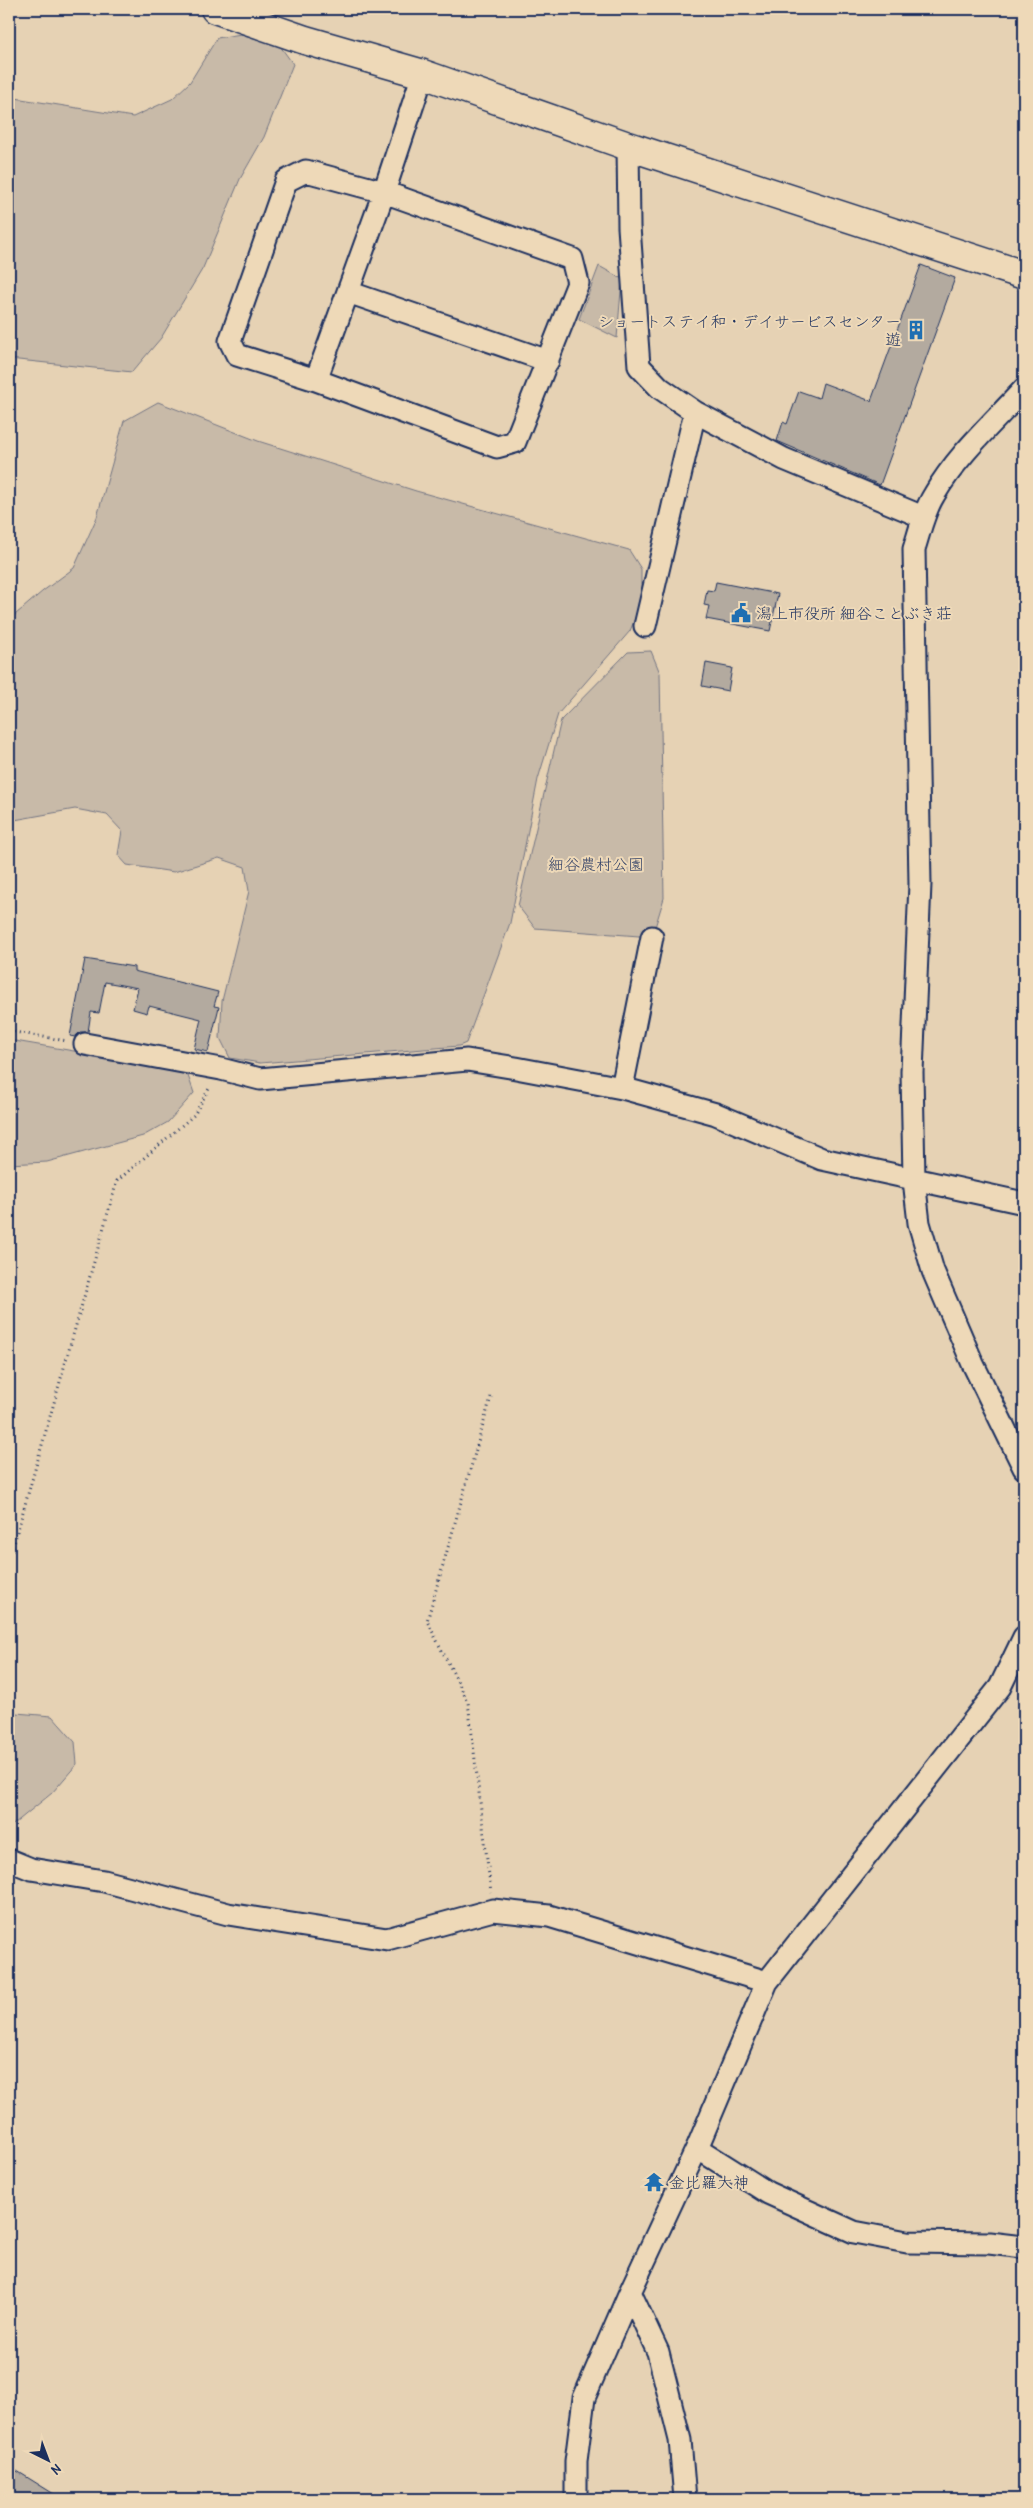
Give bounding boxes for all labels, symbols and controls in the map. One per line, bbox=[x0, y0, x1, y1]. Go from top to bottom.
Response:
place label: ショートステイ和・デイサービスセンター 遊 bbox=[598, 310, 901, 350]
building icon: ショートステイ和・デイサービスセンター 遊 bbox=[905, 319, 927, 341]
public building icon: 潟上市役所 細谷ことぶき荘 bbox=[730, 602, 752, 624]
place label: 潟上市役所 細谷ことぶき荘 bbox=[756, 602, 952, 624]
park label: 細谷農村公園 bbox=[548, 853, 644, 875]
temple icon: 金比羅大神 bbox=[643, 2171, 665, 2193]
place label: 金比羅大神 bbox=[669, 2171, 749, 2193]
north arrow bbox=[22, 2436, 72, 2486]
text: N bbox=[48, 2460, 66, 2480]

